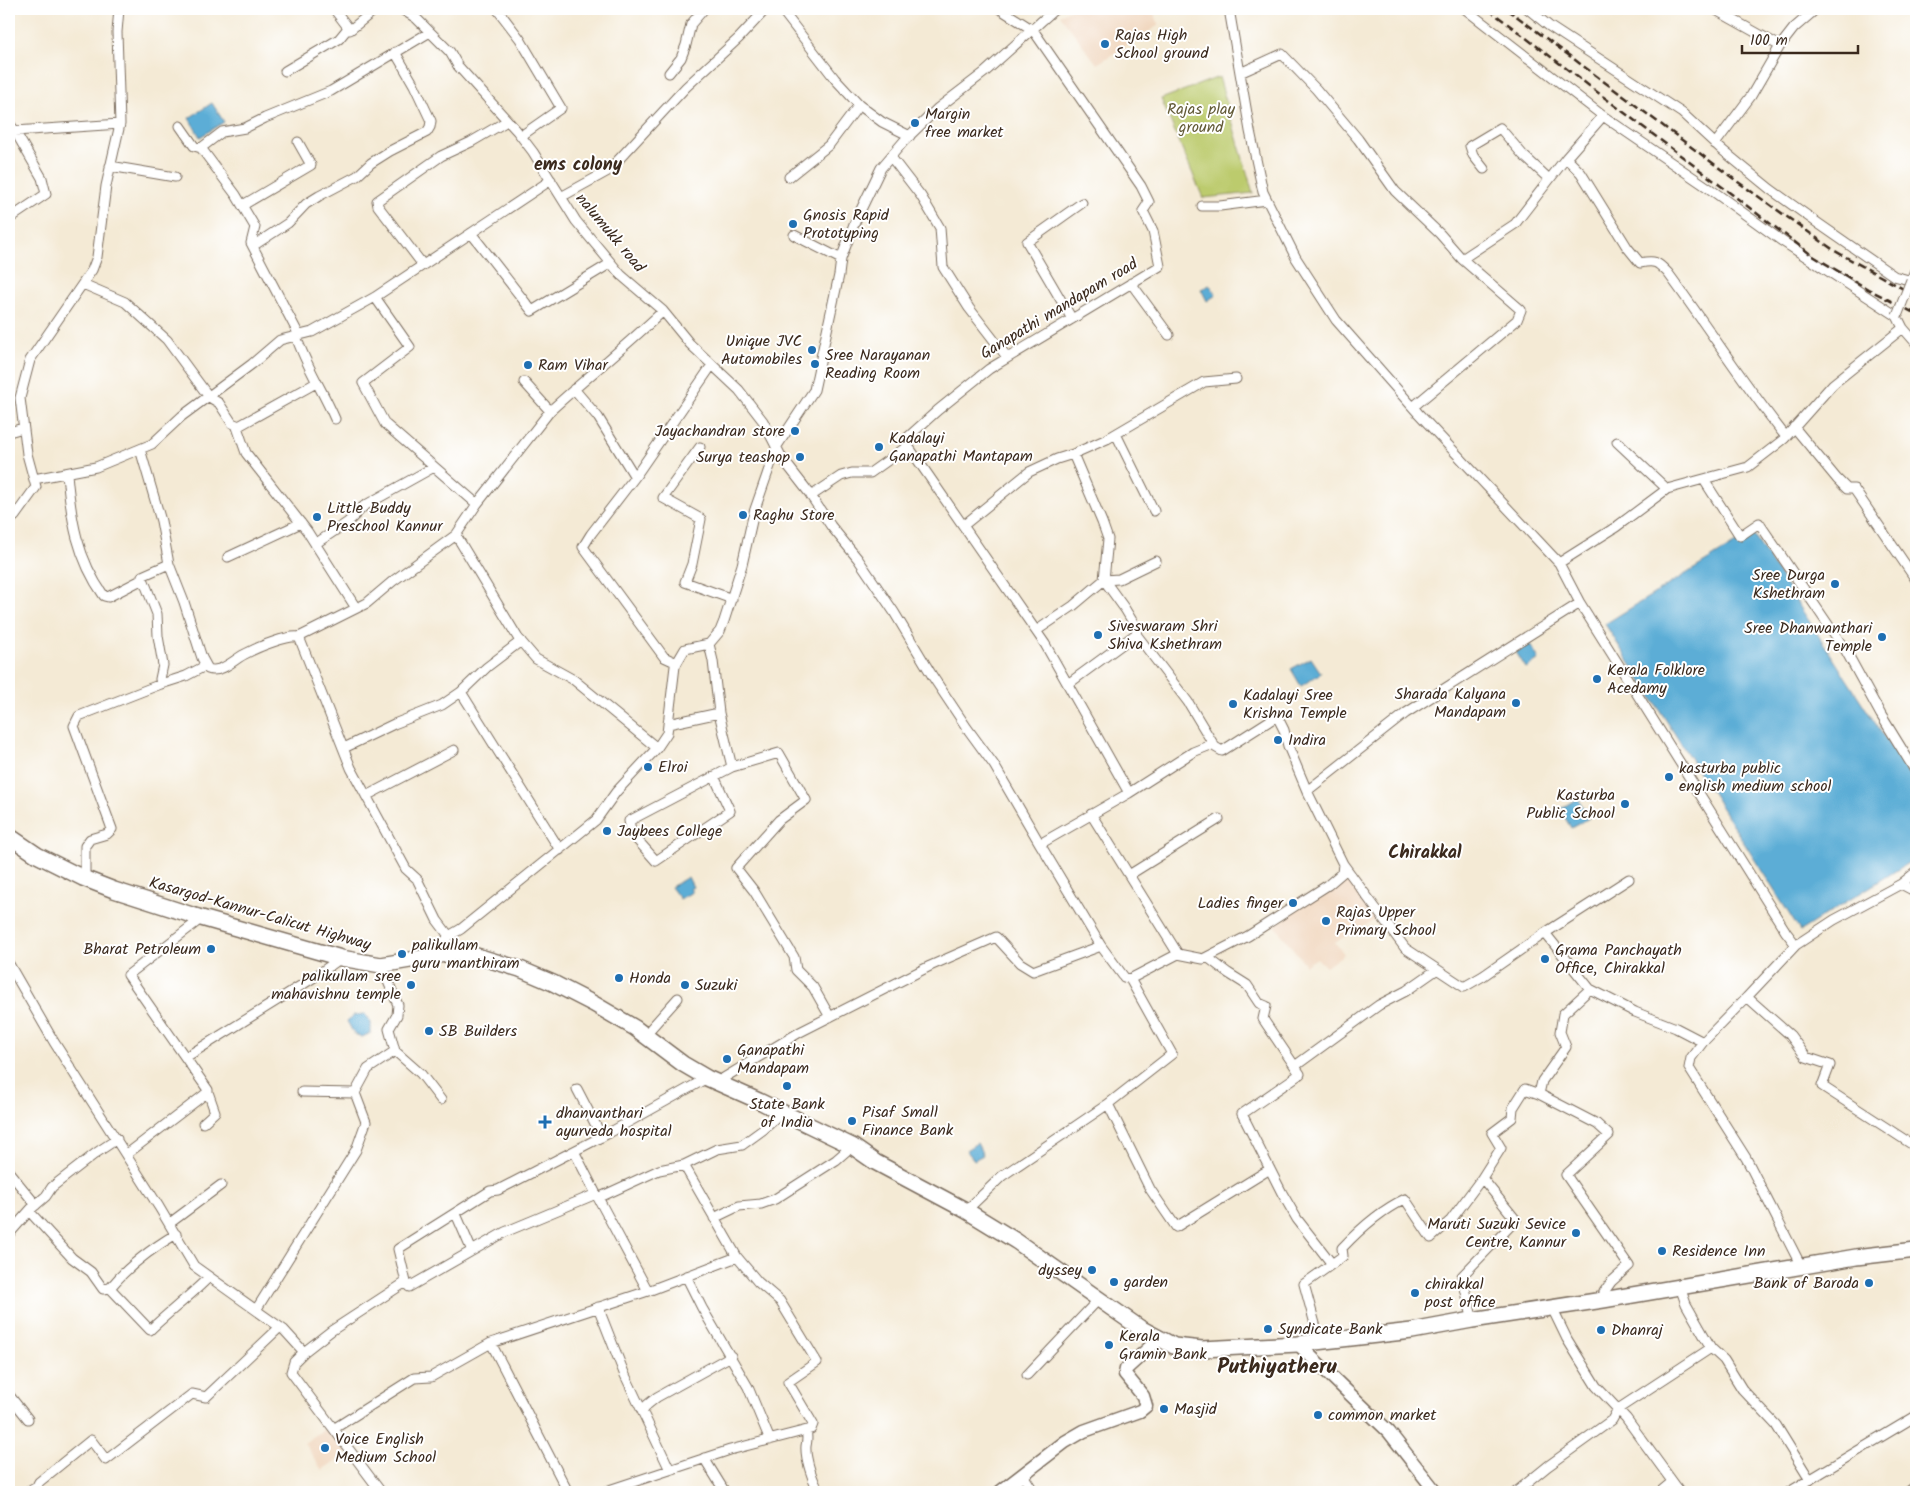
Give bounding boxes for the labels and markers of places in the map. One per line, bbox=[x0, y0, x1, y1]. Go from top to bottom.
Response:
place label: Rajas High School ground bbox=[1115, 23, 1209, 66]
marker: Rajas High School ground bbox=[1099, 38, 1111, 50]
place label: Margin free market bbox=[925, 102, 1004, 145]
marker: Margin free market bbox=[909, 117, 921, 129]
place label: Gnosis Rapid Prototyping bbox=[803, 203, 890, 246]
marker: Gnosis Rapid Prototyping bbox=[787, 218, 799, 230]
place label: Unique JVC Automobiles bbox=[721, 329, 802, 372]
place label: Sree Narayanan Reading Room bbox=[825, 343, 930, 386]
marker: Unique JVC Automobiles bbox=[806, 344, 818, 356]
place label: Ram Vihar bbox=[538, 353, 609, 378]
marker: Sree Narayanan Reading Room bbox=[809, 358, 821, 370]
marker: Ram Vihar bbox=[522, 359, 534, 371]
place label: Jayachandran store bbox=[655, 419, 785, 444]
marker: Jayachandran store bbox=[789, 425, 801, 437]
place label: Kadalayi Ganapathi Mantapam bbox=[889, 426, 1033, 469]
marker: Kadalayi Ganapathi Mantapam bbox=[873, 441, 885, 453]
place label: Surya teashop bbox=[696, 445, 790, 470]
marker: Surya teashop bbox=[794, 451, 806, 463]
place label: Little Buddy Preschool Kannur bbox=[327, 496, 444, 539]
place label: Raghu Store bbox=[753, 503, 835, 528]
marker: Raghu Store bbox=[737, 509, 749, 521]
marker: Little Buddy Preschool Kannur bbox=[311, 511, 323, 523]
place label: Sree Durga Kshethram bbox=[1752, 563, 1825, 606]
marker: Sree Durga Kshethram bbox=[1829, 578, 1841, 590]
place label: Siveswaram Shri Shiva Kshethram bbox=[1108, 614, 1222, 657]
place label: Sree Dhanwanthari Temple bbox=[1744, 616, 1873, 659]
marker: Siveswaram Shri Shiva Kshethram bbox=[1092, 629, 1104, 641]
marker: Sree Dhanwanthari Temple bbox=[1876, 631, 1888, 643]
place label: Kerala Folklore Acedamy bbox=[1607, 658, 1705, 701]
marker: Kerala Folklore Acedamy bbox=[1591, 673, 1603, 685]
place label: Sharada Kalyana Mandapam bbox=[1395, 682, 1506, 725]
place label: Kadalayi Sree Krishna Temple bbox=[1243, 683, 1347, 726]
marker: Sharada Kalyana Mandapam bbox=[1510, 697, 1522, 709]
marker: Kadalayi Sree Krishna Temple bbox=[1227, 698, 1239, 710]
place label: Indira bbox=[1288, 728, 1326, 753]
marker: Indira bbox=[1272, 734, 1284, 746]
place label: Elroi bbox=[658, 755, 689, 780]
place label: kasturba public english medium school bbox=[1679, 756, 1831, 799]
marker: Elroi bbox=[642, 761, 654, 773]
marker: kasturba public english medium school bbox=[1663, 771, 1675, 783]
place label: Kasturba Public School bbox=[1526, 783, 1615, 826]
marker: Kasturba Public School bbox=[1619, 798, 1631, 810]
place label: Jaybees College bbox=[617, 819, 722, 844]
marker: Jaybees College bbox=[601, 825, 613, 837]
place label: Ladies finger bbox=[1197, 891, 1285, 916]
marker: Ladies finger bbox=[1287, 897, 1299, 909]
place label: Rajas Upper Primary School bbox=[1336, 900, 1436, 943]
marker: Rajas Upper Primary School bbox=[1320, 915, 1332, 927]
place label: palikullam guru manthiram bbox=[411, 933, 520, 976]
place label: Bharat Petroleum bbox=[83, 937, 201, 962]
place label: Grama Panchayath Office, Chirakkal bbox=[1555, 938, 1682, 981]
marker: Bharat Petroleum bbox=[205, 943, 217, 955]
marker: palikullam guru manthiram bbox=[396, 948, 408, 960]
marker: Grama Panchayath Office, Chirakkal bbox=[1539, 953, 1551, 965]
place label: palikullam sree mahavishnu temple bbox=[271, 964, 401, 1007]
place label: Honda bbox=[629, 966, 671, 991]
marker: Honda bbox=[613, 972, 625, 984]
place label: Suzuki bbox=[695, 973, 738, 998]
marker: palikullam sree mahavishnu temple bbox=[405, 979, 417, 991]
marker: Suzuki bbox=[679, 979, 691, 991]
place label: SB Builders bbox=[439, 1019, 517, 1044]
marker: SB Builders bbox=[423, 1025, 435, 1037]
place label: Ganapathi Mandapam bbox=[737, 1038, 809, 1081]
marker: Ganapathi Mandapam bbox=[721, 1053, 733, 1065]
marker: State Bank of India bbox=[781, 1080, 793, 1092]
place label: State Bank of India bbox=[749, 1092, 825, 1135]
place label: Pisaf Small Finance Bank bbox=[862, 1100, 954, 1143]
place label: dhanvanthari ayurveda hospital bbox=[556, 1101, 672, 1144]
marker: dhanvanthari ayurveda hospital bbox=[538, 1115, 552, 1129]
marker: Pisaf Small Finance Bank bbox=[846, 1115, 858, 1127]
place label: Maruti Suzuki Sevice Centre, Kannur bbox=[1427, 1212, 1568, 1255]
marker: Maruti Suzuki Sevice Centre, Kannur bbox=[1570, 1227, 1582, 1239]
place label: Residence Inn bbox=[1672, 1239, 1766, 1264]
marker: Residence Inn bbox=[1656, 1245, 1668, 1257]
place label: dyssey bbox=[1038, 1258, 1082, 1283]
marker: dyssey bbox=[1086, 1264, 1098, 1276]
place label: garden bbox=[1123, 1270, 1168, 1295]
place label: Bank of Baroda bbox=[1753, 1271, 1859, 1296]
place label: chirakkal post office bbox=[1424, 1272, 1495, 1315]
marker: garden bbox=[1108, 1276, 1120, 1288]
marker: Bank of Baroda bbox=[1863, 1277, 1875, 1289]
marker: chirakkal post office bbox=[1409, 1287, 1421, 1299]
place label: Syndicate Bank bbox=[1278, 1317, 1383, 1342]
place label: Dhanraj bbox=[1611, 1318, 1664, 1343]
marker: Syndicate Bank bbox=[1262, 1323, 1274, 1335]
place label: Kerala Gramin Bank bbox=[1119, 1324, 1207, 1367]
marker: Dhanraj bbox=[1595, 1324, 1607, 1336]
marker: Kerala Gramin Bank bbox=[1103, 1339, 1115, 1351]
place label: Masjid bbox=[1174, 1397, 1218, 1422]
marker: Masjid bbox=[1158, 1403, 1170, 1415]
place label: common market bbox=[1328, 1403, 1437, 1428]
marker: common market bbox=[1312, 1409, 1324, 1421]
place label: Voice English Medium School bbox=[335, 1427, 436, 1470]
marker: Voice English Medium School bbox=[319, 1442, 331, 1454]

